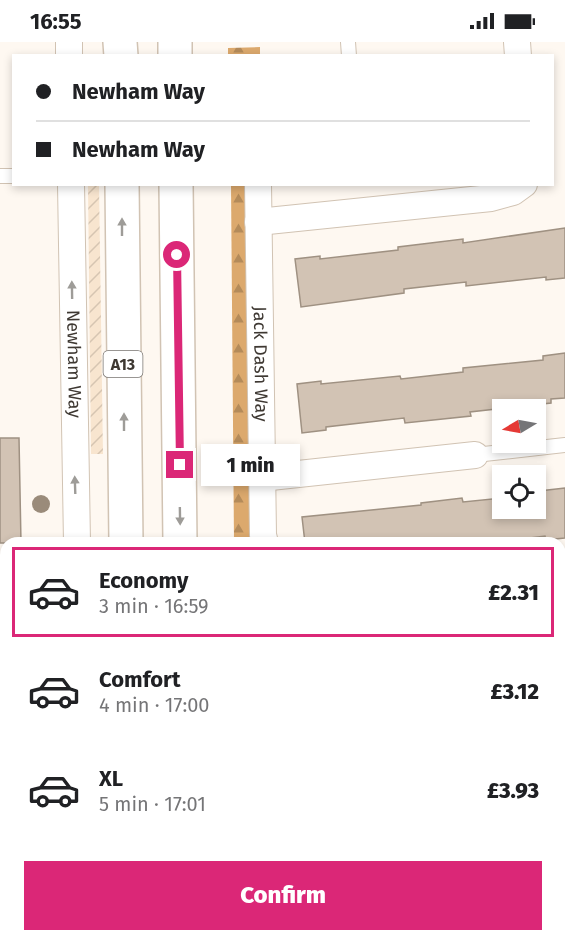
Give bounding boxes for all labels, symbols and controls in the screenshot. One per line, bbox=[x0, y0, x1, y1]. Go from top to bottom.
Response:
text: 16:55 bbox=[30, 8, 82, 35]
text: Newham Way bbox=[72, 78, 205, 105]
text: Newham Way bbox=[72, 136, 205, 163]
one-way arrow bbox=[117, 217, 127, 236]
route start bbox=[163, 241, 190, 268]
one-way arrow bbox=[67, 280, 77, 299]
street label: Jack Dash Way bbox=[249, 306, 272, 422]
street label: Newham Way bbox=[62, 310, 86, 418]
road number: A13 bbox=[104, 351, 142, 377]
north arrow bbox=[492, 399, 546, 453]
map controls bbox=[492, 399, 546, 519]
one-way arrow bbox=[119, 412, 128, 431]
callout: 1 min bbox=[201, 444, 300, 486]
route end bbox=[166, 451, 193, 478]
text: 1 min bbox=[227, 453, 274, 477]
button: locate bbox=[492, 465, 546, 519]
one-way arrow bbox=[70, 475, 80, 494]
one-way arrow bbox=[175, 506, 185, 525]
icon: car bbox=[27, 565, 81, 619]
text: Economy bbox=[99, 567, 188, 594]
text: £2.31 bbox=[488, 579, 539, 606]
text: 3 min · 16:59 bbox=[99, 594, 209, 618]
icon: car bbox=[27, 664, 81, 718]
text: Comfort bbox=[99, 666, 180, 693]
text: £3.12 bbox=[490, 678, 539, 705]
text: 4 min · 17:00 bbox=[99, 693, 210, 717]
icon: car bbox=[27, 763, 81, 817]
text: XL bbox=[99, 765, 123, 792]
text: £3.93 bbox=[487, 777, 539, 804]
text: 5 min · 17:01 bbox=[99, 792, 206, 816]
button: Confirm bbox=[24, 861, 542, 930]

